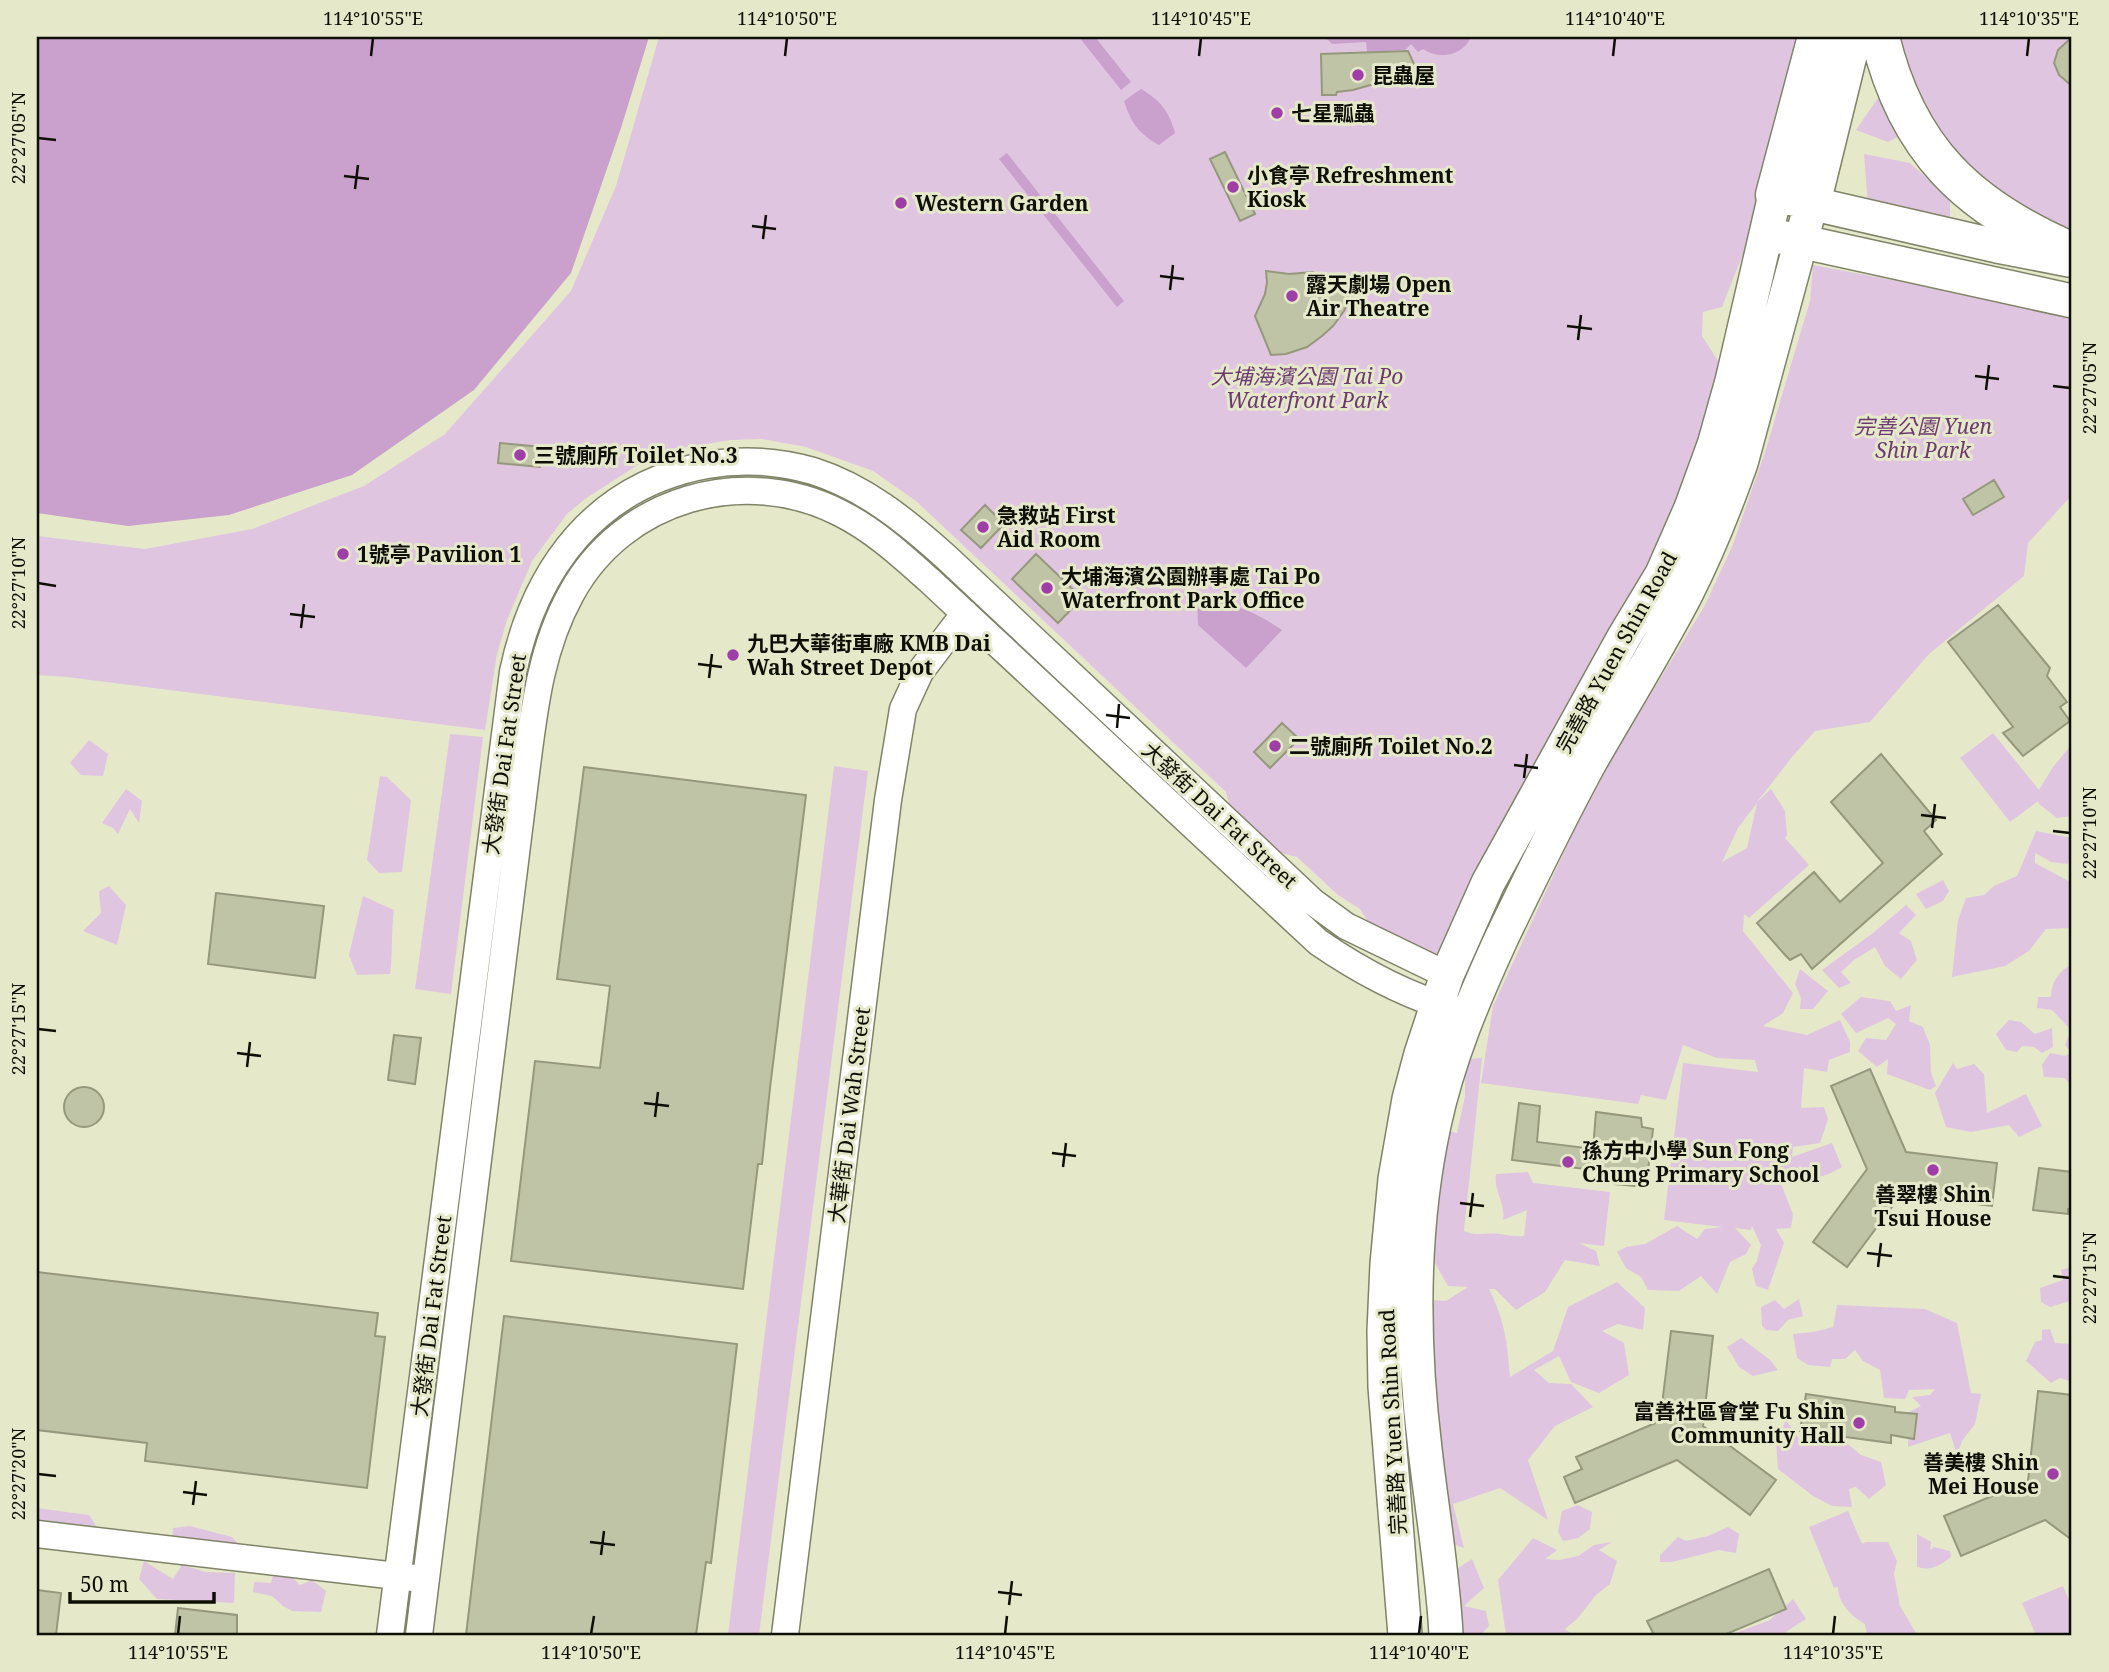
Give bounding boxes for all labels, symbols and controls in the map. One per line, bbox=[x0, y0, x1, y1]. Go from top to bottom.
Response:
text: 114°10'55"E bbox=[323, 6, 423, 30]
text: 114°10'50"E bbox=[737, 6, 837, 30]
text: 114°10'45"E bbox=[1151, 6, 1251, 30]
text: 114°10'40"E bbox=[1565, 6, 1665, 30]
text: 114°10'35"E bbox=[1979, 6, 2079, 30]
place label: 昆蟲屋 bbox=[1372, 61, 1435, 89]
marker: 昆蟲屋 bbox=[1350, 67, 1366, 83]
text: 22°27'05"N bbox=[6, 91, 30, 184]
place label: 七星瓢蟲 bbox=[1291, 99, 1375, 127]
marker: 七星瓢蟲 bbox=[1269, 105, 1285, 121]
place label: 小食亭 Refreshment Kiosk bbox=[1247, 161, 1454, 213]
marker: 小食亭 Refreshment Kiosk bbox=[1225, 179, 1241, 195]
place label: Western Garden bbox=[915, 189, 1089, 217]
marker: Western Garden bbox=[893, 195, 909, 211]
place label: 露天劇場 Open Air Theatre bbox=[1306, 270, 1452, 322]
marker: 露天劇場 Open Air Theatre bbox=[1284, 288, 1300, 304]
text: 22°27'05"N bbox=[2077, 341, 2101, 434]
park label: 大埔海濱公園 Tai Po Waterfront Park bbox=[1211, 362, 1403, 414]
park label: 完善公園 Yuen Shin Park bbox=[1854, 412, 1992, 464]
place label: 三號廁所 Toilet No.3 bbox=[534, 441, 738, 469]
marker: 三號廁所 Toilet No.3 bbox=[512, 447, 528, 463]
place label: 急救站 First Aid Room bbox=[997, 501, 1116, 553]
marker: 急救站 First Aid Room bbox=[975, 519, 991, 535]
text: 22°27'10"N bbox=[6, 536, 30, 629]
place label: 1號亭 Pavilion 1 bbox=[357, 540, 521, 568]
marker: 1號亭 Pavilion 1 bbox=[335, 546, 351, 562]
street label: 完善路 Yuen Shin Road bbox=[1549, 546, 1683, 758]
place label: 大埔海濱公園辦事處 Tai Po Waterfront Park Office bbox=[1061, 562, 1320, 614]
marker: 大埔海濱公園辦事處 Tai Po Waterfront Park Office bbox=[1039, 580, 1055, 596]
place label: 九巴大華街車廠 KMB Dai Wah Street Depot bbox=[747, 629, 991, 681]
marker: 九巴大華街車廠 KMB Dai Wah Street Depot bbox=[725, 647, 741, 663]
street label: 大發街 Dai Fat Street bbox=[476, 652, 532, 856]
place label: 二號廁所 Toilet No.2 bbox=[1289, 732, 1493, 760]
street label: 大發街 Dai Fat Street bbox=[1136, 736, 1304, 894]
marker: 二號廁所 Toilet No.2 bbox=[1267, 738, 1283, 754]
text: 22°27'10"N bbox=[2077, 786, 2101, 879]
text: 22°27'15"N bbox=[6, 982, 30, 1075]
street label: 大華街 Dai Wah Street bbox=[822, 1005, 876, 1225]
place label: 孫方中小學 Sun Fong Chung Primary School bbox=[1582, 1136, 1820, 1188]
marker: 孫方中小學 Sun Fong Chung Primary School bbox=[1560, 1154, 1576, 1170]
marker: 善翠樓 Shin Tsui House bbox=[1925, 1162, 1941, 1178]
place label: 善翠樓 Shin Tsui House bbox=[1875, 1180, 1991, 1232]
street label: 大發街 Dai Fat Street bbox=[405, 1214, 457, 1418]
text: 22°27'15"N bbox=[2077, 1231, 2101, 1324]
street label: 完善路 Yuen Shin Road bbox=[1372, 1308, 1412, 1536]
place label: 富善社區會堂 Fu Shin Community Hall bbox=[1633, 1397, 1846, 1449]
marker: 富善社區會堂 Fu Shin Community Hall bbox=[1851, 1415, 1867, 1431]
text: 22°27'20"N bbox=[6, 1427, 30, 1520]
place label: 善美樓 Shin Mei House bbox=[1923, 1448, 2039, 1500]
marker: 善美樓 Shin Mei House bbox=[2045, 1466, 2061, 1482]
scale bar bbox=[70, 1560, 214, 1604]
text: 50 m bbox=[80, 1570, 129, 1598]
text: 114°10'55"E bbox=[128, 1640, 228, 1664]
text: 114°10'50"E bbox=[541, 1640, 641, 1664]
text: 114°10'45"E bbox=[955, 1640, 1055, 1664]
text: 114°10'40"E bbox=[1369, 1640, 1469, 1664]
text: 114°10'35"E bbox=[1783, 1640, 1883, 1664]

